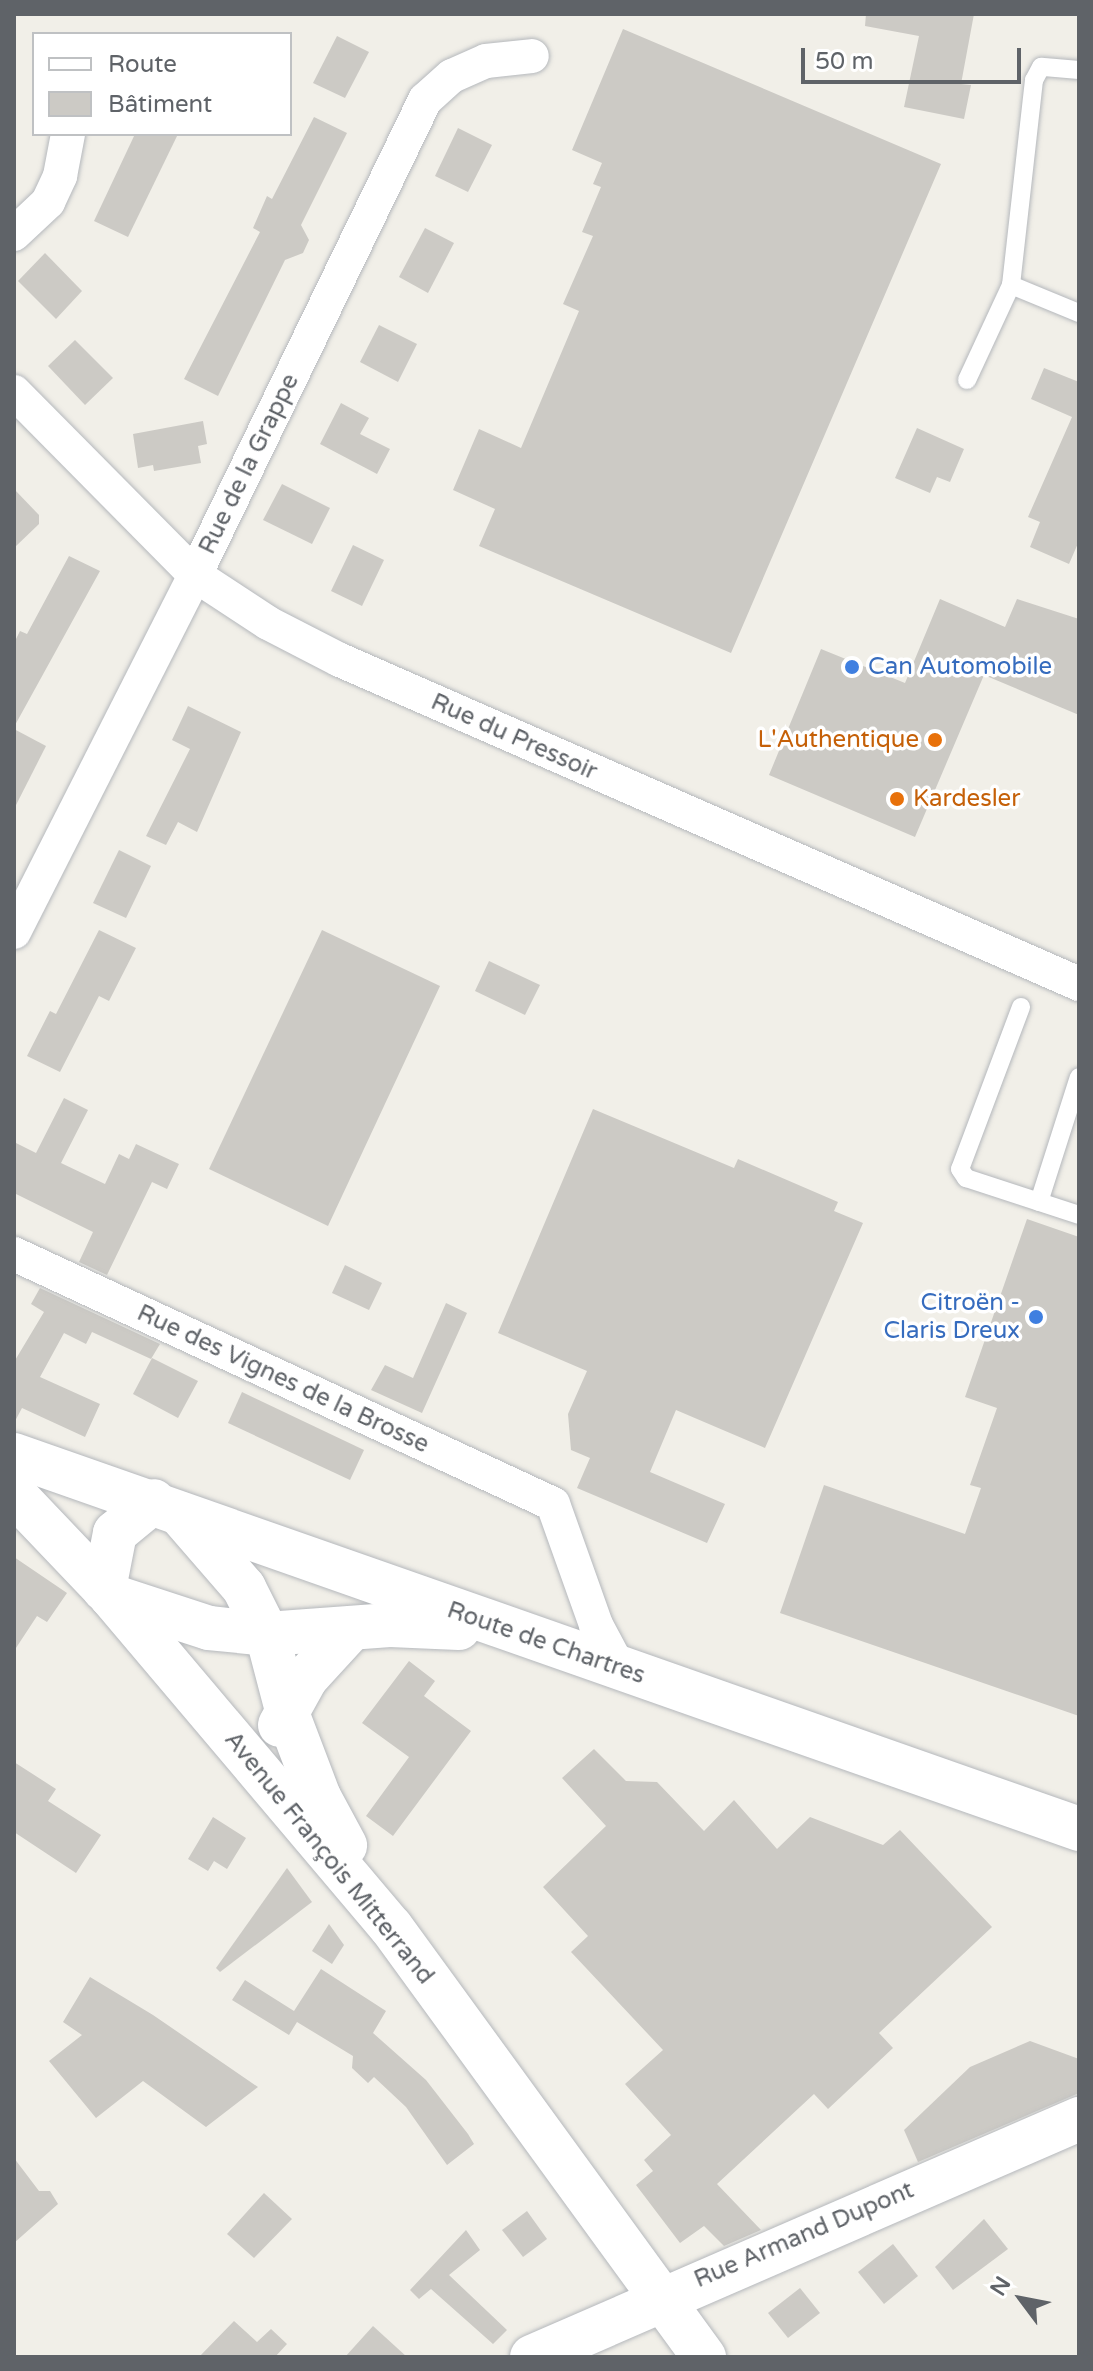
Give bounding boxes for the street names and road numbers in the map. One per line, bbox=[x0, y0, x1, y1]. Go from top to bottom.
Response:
street label: Rue de la Grappe bbox=[193, 369, 305, 559]
street label: Rue du Pressoir bbox=[427, 688, 601, 786]
street label: Rue des Vignes de la Brosse bbox=[132, 1299, 434, 1459]
street label: Route de Chartres bbox=[443, 1596, 649, 1690]
street label: Avenue François Mitterrand bbox=[218, 1726, 440, 1990]
street label: Rue Armand Dupont bbox=[690, 2176, 918, 2294]

